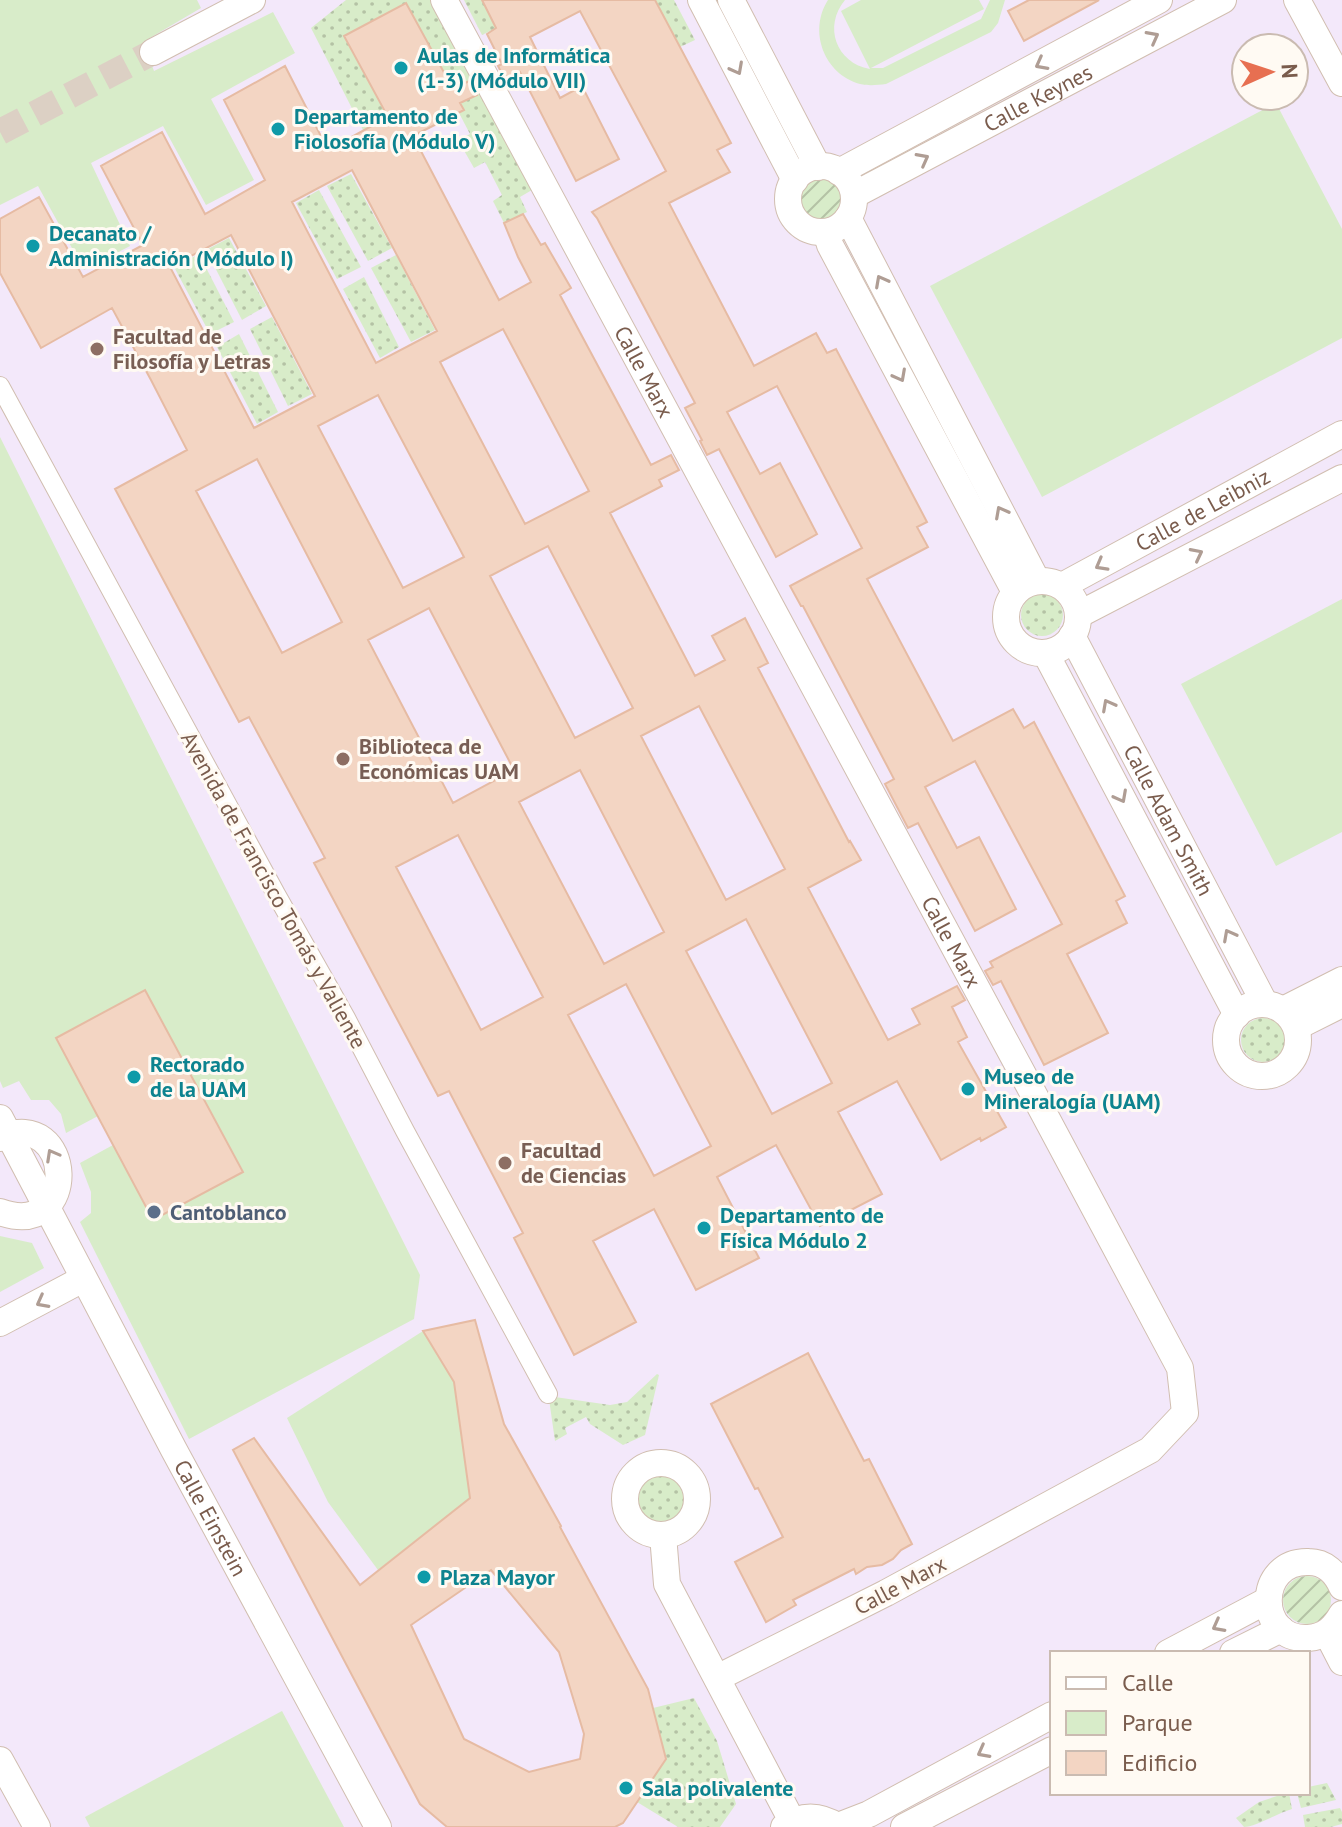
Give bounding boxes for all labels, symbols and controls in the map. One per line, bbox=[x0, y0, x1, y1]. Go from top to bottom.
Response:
one-way arrow bbox=[1144, 31, 1158, 47]
north arrow bbox=[1230, 32, 1310, 112]
place label: Aulas de Informática (1-3) (Módulo VII) bbox=[417, 41, 610, 94]
one-way arrow bbox=[1034, 54, 1049, 69]
street label: Calle Keynes bbox=[979, 58, 1097, 138]
marker: Aulas de Informática (1-3) (Módulo VII) bbox=[392, 59, 410, 77]
one-way arrow bbox=[728, 61, 743, 75]
text: N bbox=[1276, 63, 1304, 79]
place label: Departamento de Fiolosofía (Módulo V) bbox=[294, 102, 495, 155]
marker: Departamento de Fiolosofía (Módulo V) bbox=[269, 120, 287, 138]
one-way arrow bbox=[914, 153, 929, 168]
place label: Decanato / Administración (Módulo I) bbox=[49, 219, 294, 272]
marker: Decanato / Administración (Módulo I) bbox=[24, 237, 42, 255]
one-way arrow bbox=[876, 275, 891, 289]
street label: Calle Marx bbox=[608, 321, 680, 422]
place label: Facultad de Filosofía y Letras bbox=[113, 322, 271, 375]
marker: Facultad de Filosofía y Letras bbox=[88, 340, 106, 358]
one-way arrow bbox=[890, 368, 905, 382]
street label: Calle de Leibniz bbox=[1131, 462, 1275, 557]
one-way arrow bbox=[996, 505, 1011, 520]
one-way arrow bbox=[1188, 548, 1203, 563]
one-way arrow bbox=[1096, 555, 1110, 571]
one-way arrow bbox=[1103, 698, 1118, 713]
street label: Avenida de Francisco Tomás y Valiente bbox=[175, 727, 373, 1053]
place label: Biblioteca de Económicas UAM bbox=[359, 732, 519, 785]
street label: Calle Adam Smith bbox=[1117, 740, 1220, 901]
marker: Biblioteca de Económicas UAM bbox=[334, 750, 352, 768]
one-way arrow bbox=[1112, 789, 1127, 803]
street label: Calle Marx bbox=[915, 891, 988, 993]
one-way arrow bbox=[1223, 929, 1238, 943]
place label: Rectorado de la UAM bbox=[150, 1050, 246, 1103]
place label: Museo de Mineralogía (UAM) bbox=[984, 1062, 1161, 1115]
marker: Rectorado de la UAM bbox=[125, 1068, 143, 1086]
marker: Museo de Mineralogía (UAM) bbox=[959, 1080, 977, 1098]
place label: Facultad de Ciencias bbox=[521, 1136, 626, 1189]
one-way arrow bbox=[47, 1149, 62, 1163]
marker: Facultad de Ciencias bbox=[496, 1154, 514, 1172]
place label: Cantoblanco bbox=[170, 1198, 287, 1226]
place label: Departamento de Física Módulo 2 bbox=[720, 1201, 884, 1254]
marker: Cantoblanco bbox=[145, 1203, 163, 1221]
marker: Departamento de Física Módulo 2 bbox=[695, 1219, 713, 1237]
one-way arrow bbox=[35, 1292, 50, 1307]
street label: Calle Einstein bbox=[168, 1455, 254, 1581]
street label: Calle Marx bbox=[849, 1549, 951, 1621]
place label: Plaza Mayor bbox=[440, 1563, 555, 1591]
marker: Plaza Mayor bbox=[415, 1568, 433, 1586]
one-way arrow bbox=[1212, 1617, 1226, 1632]
legend bbox=[1050, 1651, 1310, 1795]
text: Calle bbox=[1122, 1667, 1173, 1698]
text: Parque bbox=[1122, 1707, 1193, 1738]
one-way arrow bbox=[977, 1743, 992, 1758]
text: Edificio bbox=[1122, 1747, 1197, 1778]
place label: Sala polivalente bbox=[642, 1774, 793, 1802]
marker: Sala polivalente bbox=[617, 1779, 635, 1797]

